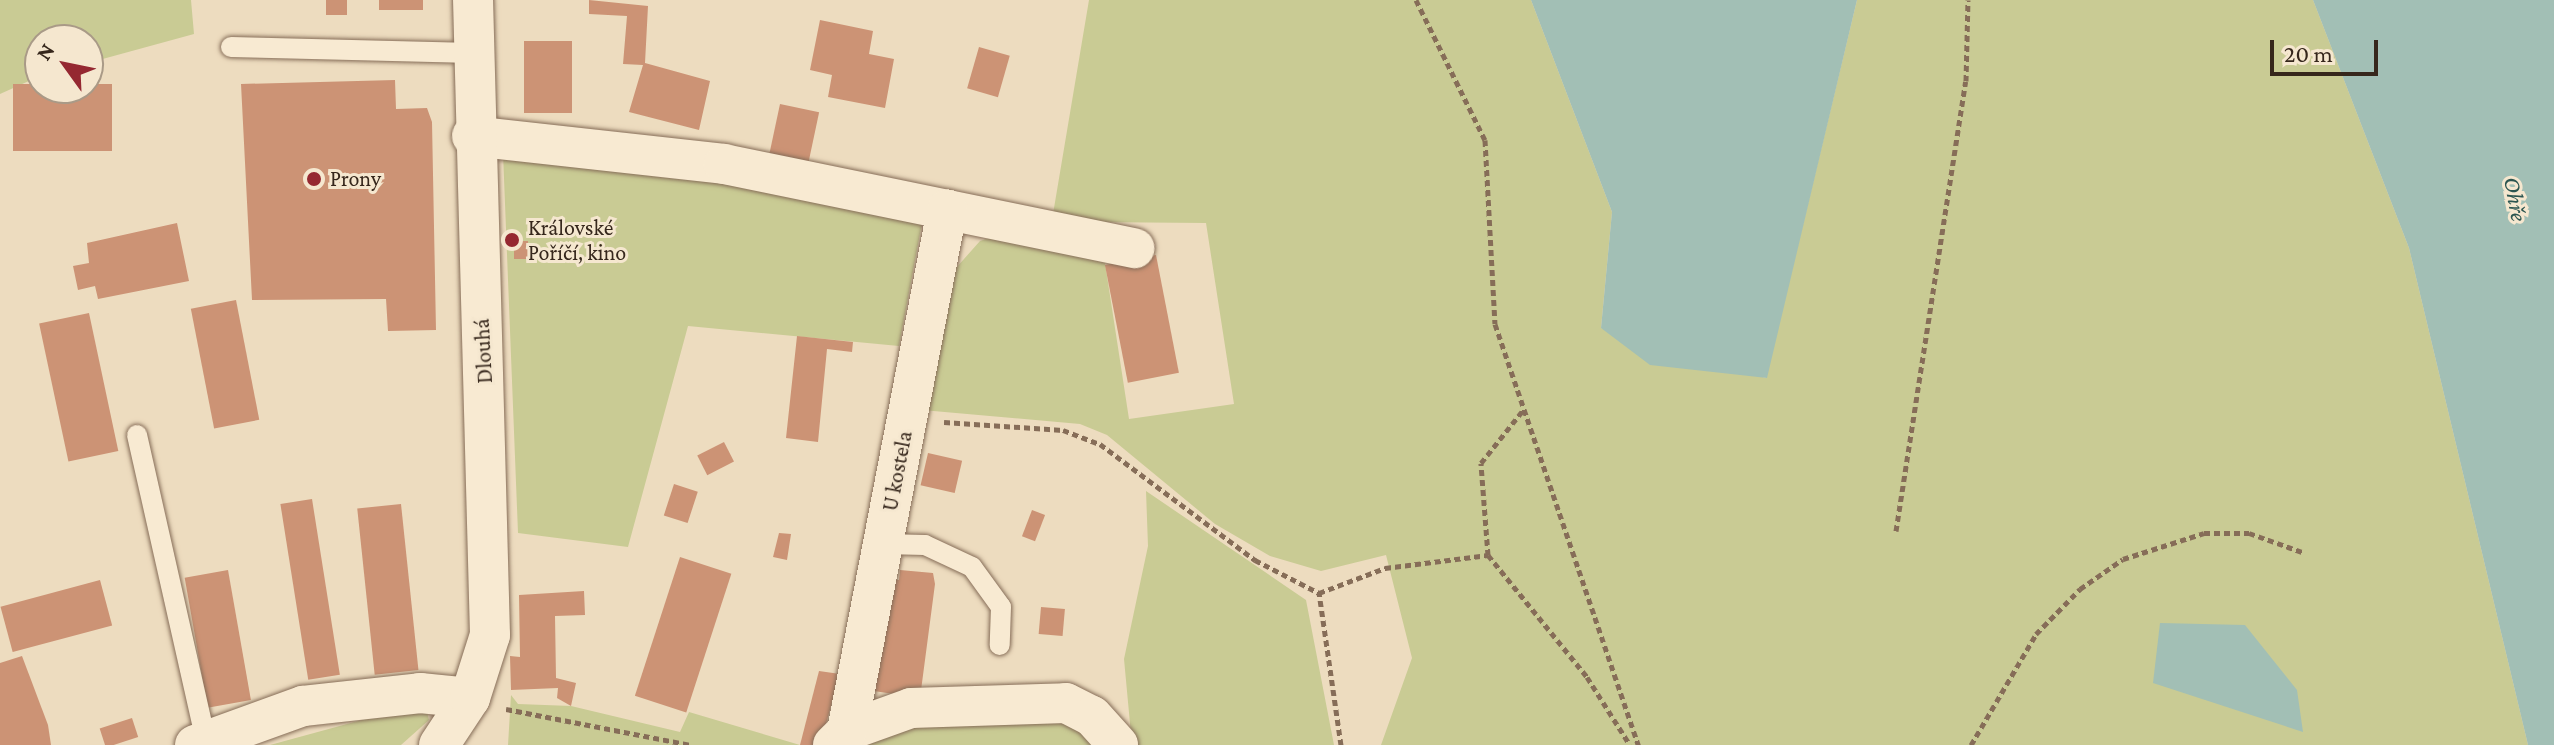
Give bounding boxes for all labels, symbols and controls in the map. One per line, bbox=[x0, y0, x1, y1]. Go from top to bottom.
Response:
north arrow bbox=[24, 24, 104, 104]
scale bar bbox=[2274, 24, 2382, 74]
text: N bbox=[31, 39, 60, 65]
text: 20 m bbox=[2284, 40, 2333, 67]
place label: Prony bbox=[330, 166, 381, 192]
marker: Prony bbox=[305, 170, 323, 188]
water label: Ohře bbox=[2498, 174, 2534, 224]
place label: Královské Poříčí, kino bbox=[528, 214, 626, 266]
marker: Královské Poříčí, kino bbox=[503, 231, 521, 249]
street label: Dlouhá bbox=[468, 318, 498, 384]
street label: U kostela bbox=[876, 429, 918, 513]

